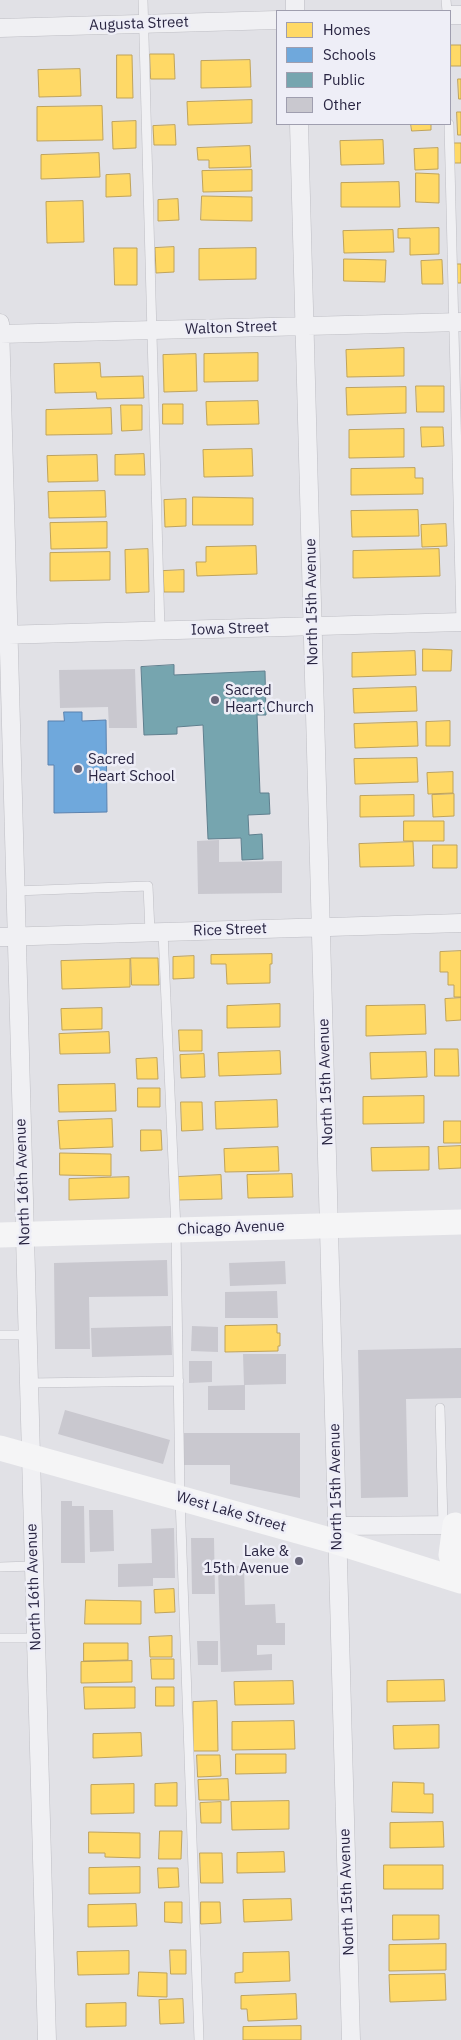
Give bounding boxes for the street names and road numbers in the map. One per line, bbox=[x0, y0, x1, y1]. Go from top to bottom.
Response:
street label: Augusta Street bbox=[89, 13, 189, 35]
street label: Walton Street bbox=[185, 317, 277, 339]
street label: North 15th Avenue bbox=[302, 538, 322, 666]
street label: Iowa Street bbox=[191, 619, 269, 639]
street label: Rice Street bbox=[193, 920, 267, 940]
street label: North 15th Avenue bbox=[315, 1018, 337, 1146]
street label: North 16th Avenue bbox=[12, 1118, 34, 1246]
street label: Chicago Avenue bbox=[177, 1217, 285, 1239]
street label: North 15th Avenue bbox=[326, 1423, 346, 1551]
street label: West Lake Street bbox=[174, 1488, 288, 1536]
street label: North 16th Avenue bbox=[23, 1523, 45, 1651]
street label: North 15th Avenue bbox=[336, 1828, 358, 1956]

